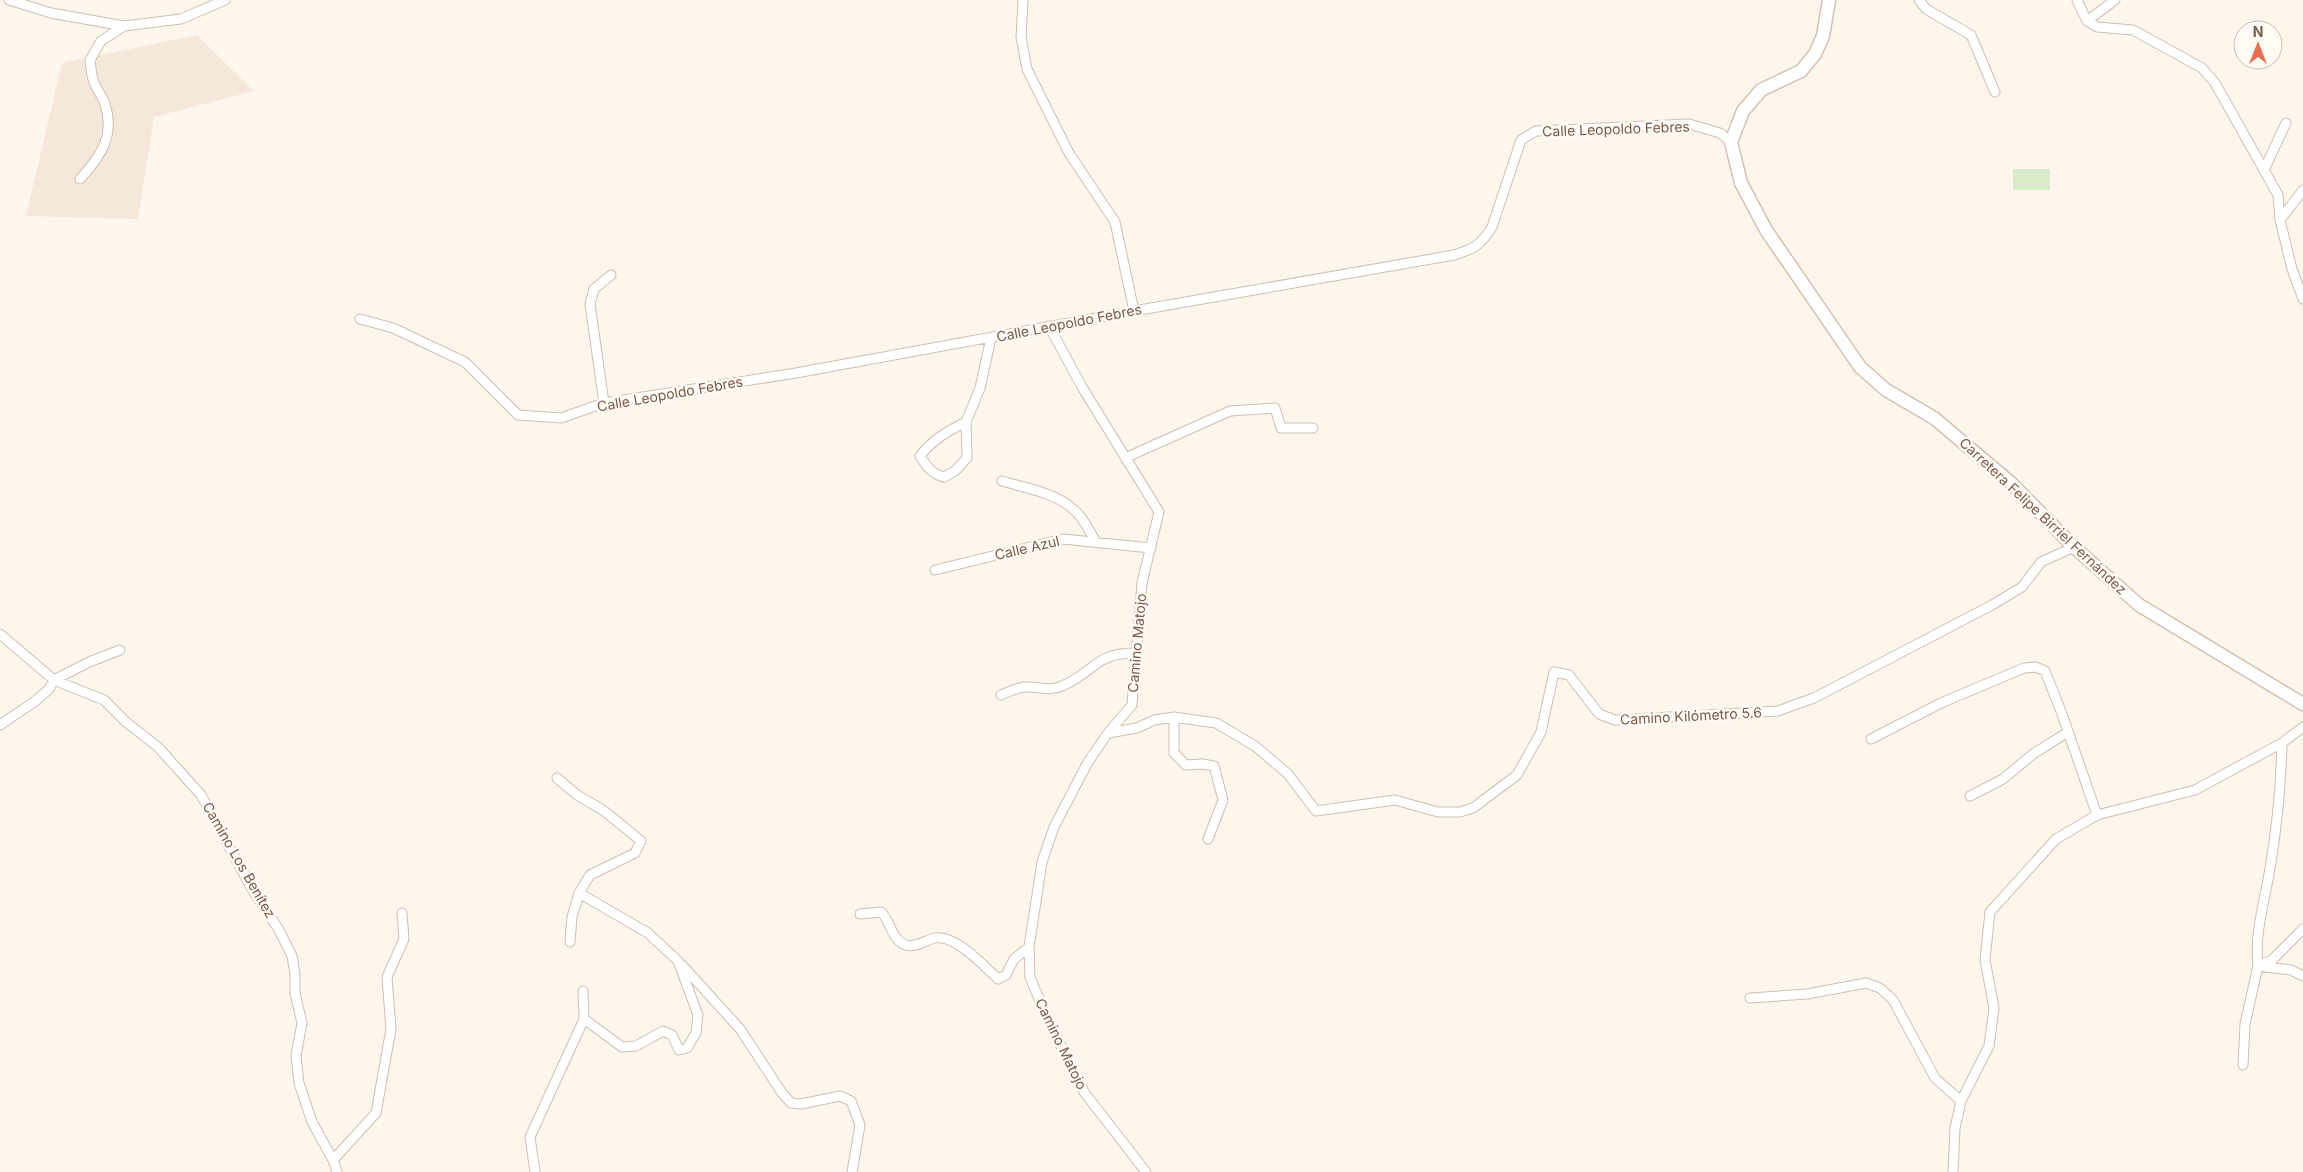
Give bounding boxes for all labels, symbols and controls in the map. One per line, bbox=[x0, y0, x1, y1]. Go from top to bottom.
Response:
north arrow bbox=[2233, 20, 2283, 70]
text: N bbox=[2253, 23, 2263, 40]
street label: Calle Leopoldo Febres bbox=[1542, 117, 1690, 140]
street label: Calle Leopoldo Febres bbox=[995, 300, 1143, 345]
street label: Calle Leopoldo Febres bbox=[596, 372, 744, 415]
street label: Carretera Felipe Birriel Fernández bbox=[1956, 434, 2130, 598]
street label: Calle Azul bbox=[993, 532, 1061, 563]
street label: Camino Matojo bbox=[1124, 593, 1149, 693]
street label: Camino Kilómetro 5.6 bbox=[1620, 703, 1762, 728]
street label: Camino Los Benítez bbox=[199, 799, 280, 921]
street label: Camino Matojo bbox=[1032, 995, 1091, 1092]

